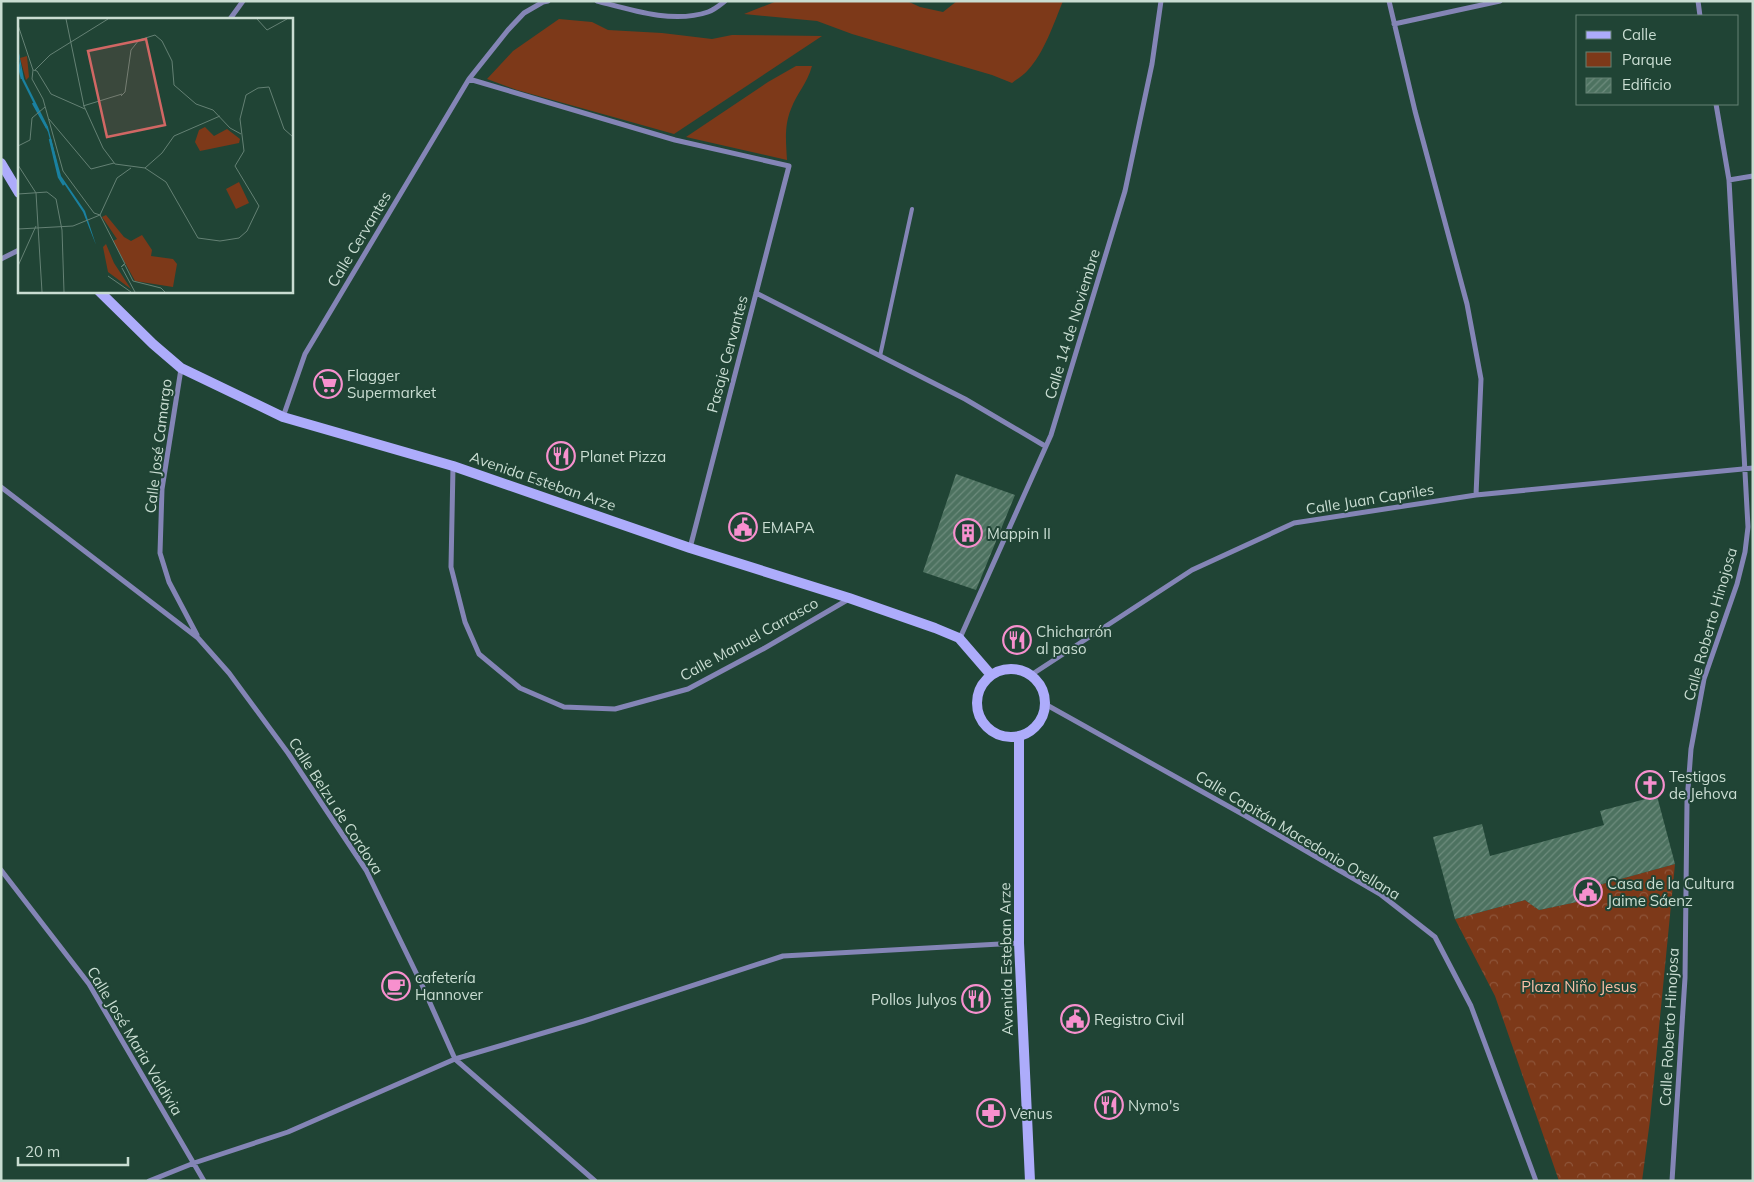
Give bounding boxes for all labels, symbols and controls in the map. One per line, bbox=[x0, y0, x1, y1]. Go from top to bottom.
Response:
legend bbox=[1576, 15, 1739, 105]
inset map bbox=[18, 18, 292, 292]
text: Calle bbox=[1622, 25, 1656, 44]
text: Parque bbox=[1622, 50, 1672, 69]
text: Edificio bbox=[1622, 75, 1672, 94]
street label: Calle Cervantes bbox=[323, 188, 395, 290]
street label: Calle 14 de Noviembre bbox=[1040, 247, 1104, 401]
street label: Pasaje Cervantes bbox=[702, 293, 752, 415]
place label: Flagger Supermarket bbox=[347, 366, 436, 402]
supermarket icon: Flagger Supermarket bbox=[313, 369, 343, 399]
street label: Calle José Camargo bbox=[140, 378, 176, 514]
restaurant icon: Planet Pizza bbox=[546, 441, 576, 471]
street label: Avenida Esteban Arze bbox=[467, 447, 619, 515]
place label: Planet Pizza bbox=[580, 447, 666, 466]
street label: Calle Juan Capriles bbox=[1304, 479, 1436, 519]
public building icon: EMAPA bbox=[728, 512, 758, 542]
place label: EMAPA bbox=[762, 518, 814, 537]
building icon: Mappin II bbox=[953, 518, 983, 548]
place label: Mappin II bbox=[987, 524, 1051, 543]
street label: Calle Roberto Hinojosa bbox=[1679, 545, 1741, 703]
street label: Calle Manuel Carrasco bbox=[676, 593, 822, 685]
place label: Chicharrón al paso bbox=[1036, 622, 1112, 658]
restaurant icon: Chicharrón al paso bbox=[1002, 625, 1032, 655]
street label: Calle Belzu de Cordova bbox=[285, 734, 387, 878]
street label: Calle Capitán Macedonio Orellana bbox=[1192, 766, 1404, 904]
place label: Testigos de Jehova bbox=[1669, 767, 1737, 803]
church icon: Testigos de Jehova bbox=[1635, 770, 1665, 800]
place label: Casa de la Cultura Jaime Sáenz bbox=[1607, 874, 1735, 910]
public building icon: Casa de la Cultura Jaime Sáenz bbox=[1573, 877, 1603, 907]
street label: Avenida Esteban Arze bbox=[995, 882, 1017, 1036]
street label: Calle Roberto Hinojosa bbox=[1655, 947, 1683, 1107]
street label: Calle José Maria Valdivia bbox=[83, 963, 187, 1119]
place label: cafetería Hannover bbox=[415, 968, 484, 1004]
cafe icon: cafetería Hannover bbox=[381, 971, 411, 1001]
park label: Plaza Niño Jesus bbox=[1521, 977, 1637, 996]
restaurant icon: Pollos Julyos bbox=[961, 984, 991, 1014]
place label: Pollos Julyos bbox=[871, 990, 957, 1009]
public building icon: Registro Civil bbox=[1060, 1004, 1090, 1034]
place label: Registro Civil bbox=[1094, 1010, 1184, 1029]
restaurant icon: Nymo's bbox=[1094, 1090, 1124, 1120]
place label: Nymo's bbox=[1128, 1096, 1180, 1115]
pharmacy icon: Venus bbox=[976, 1098, 1006, 1128]
place label: Venus bbox=[1010, 1104, 1053, 1123]
scale bar bbox=[18, 1134, 128, 1166]
text: 20 m bbox=[25, 1142, 60, 1161]

